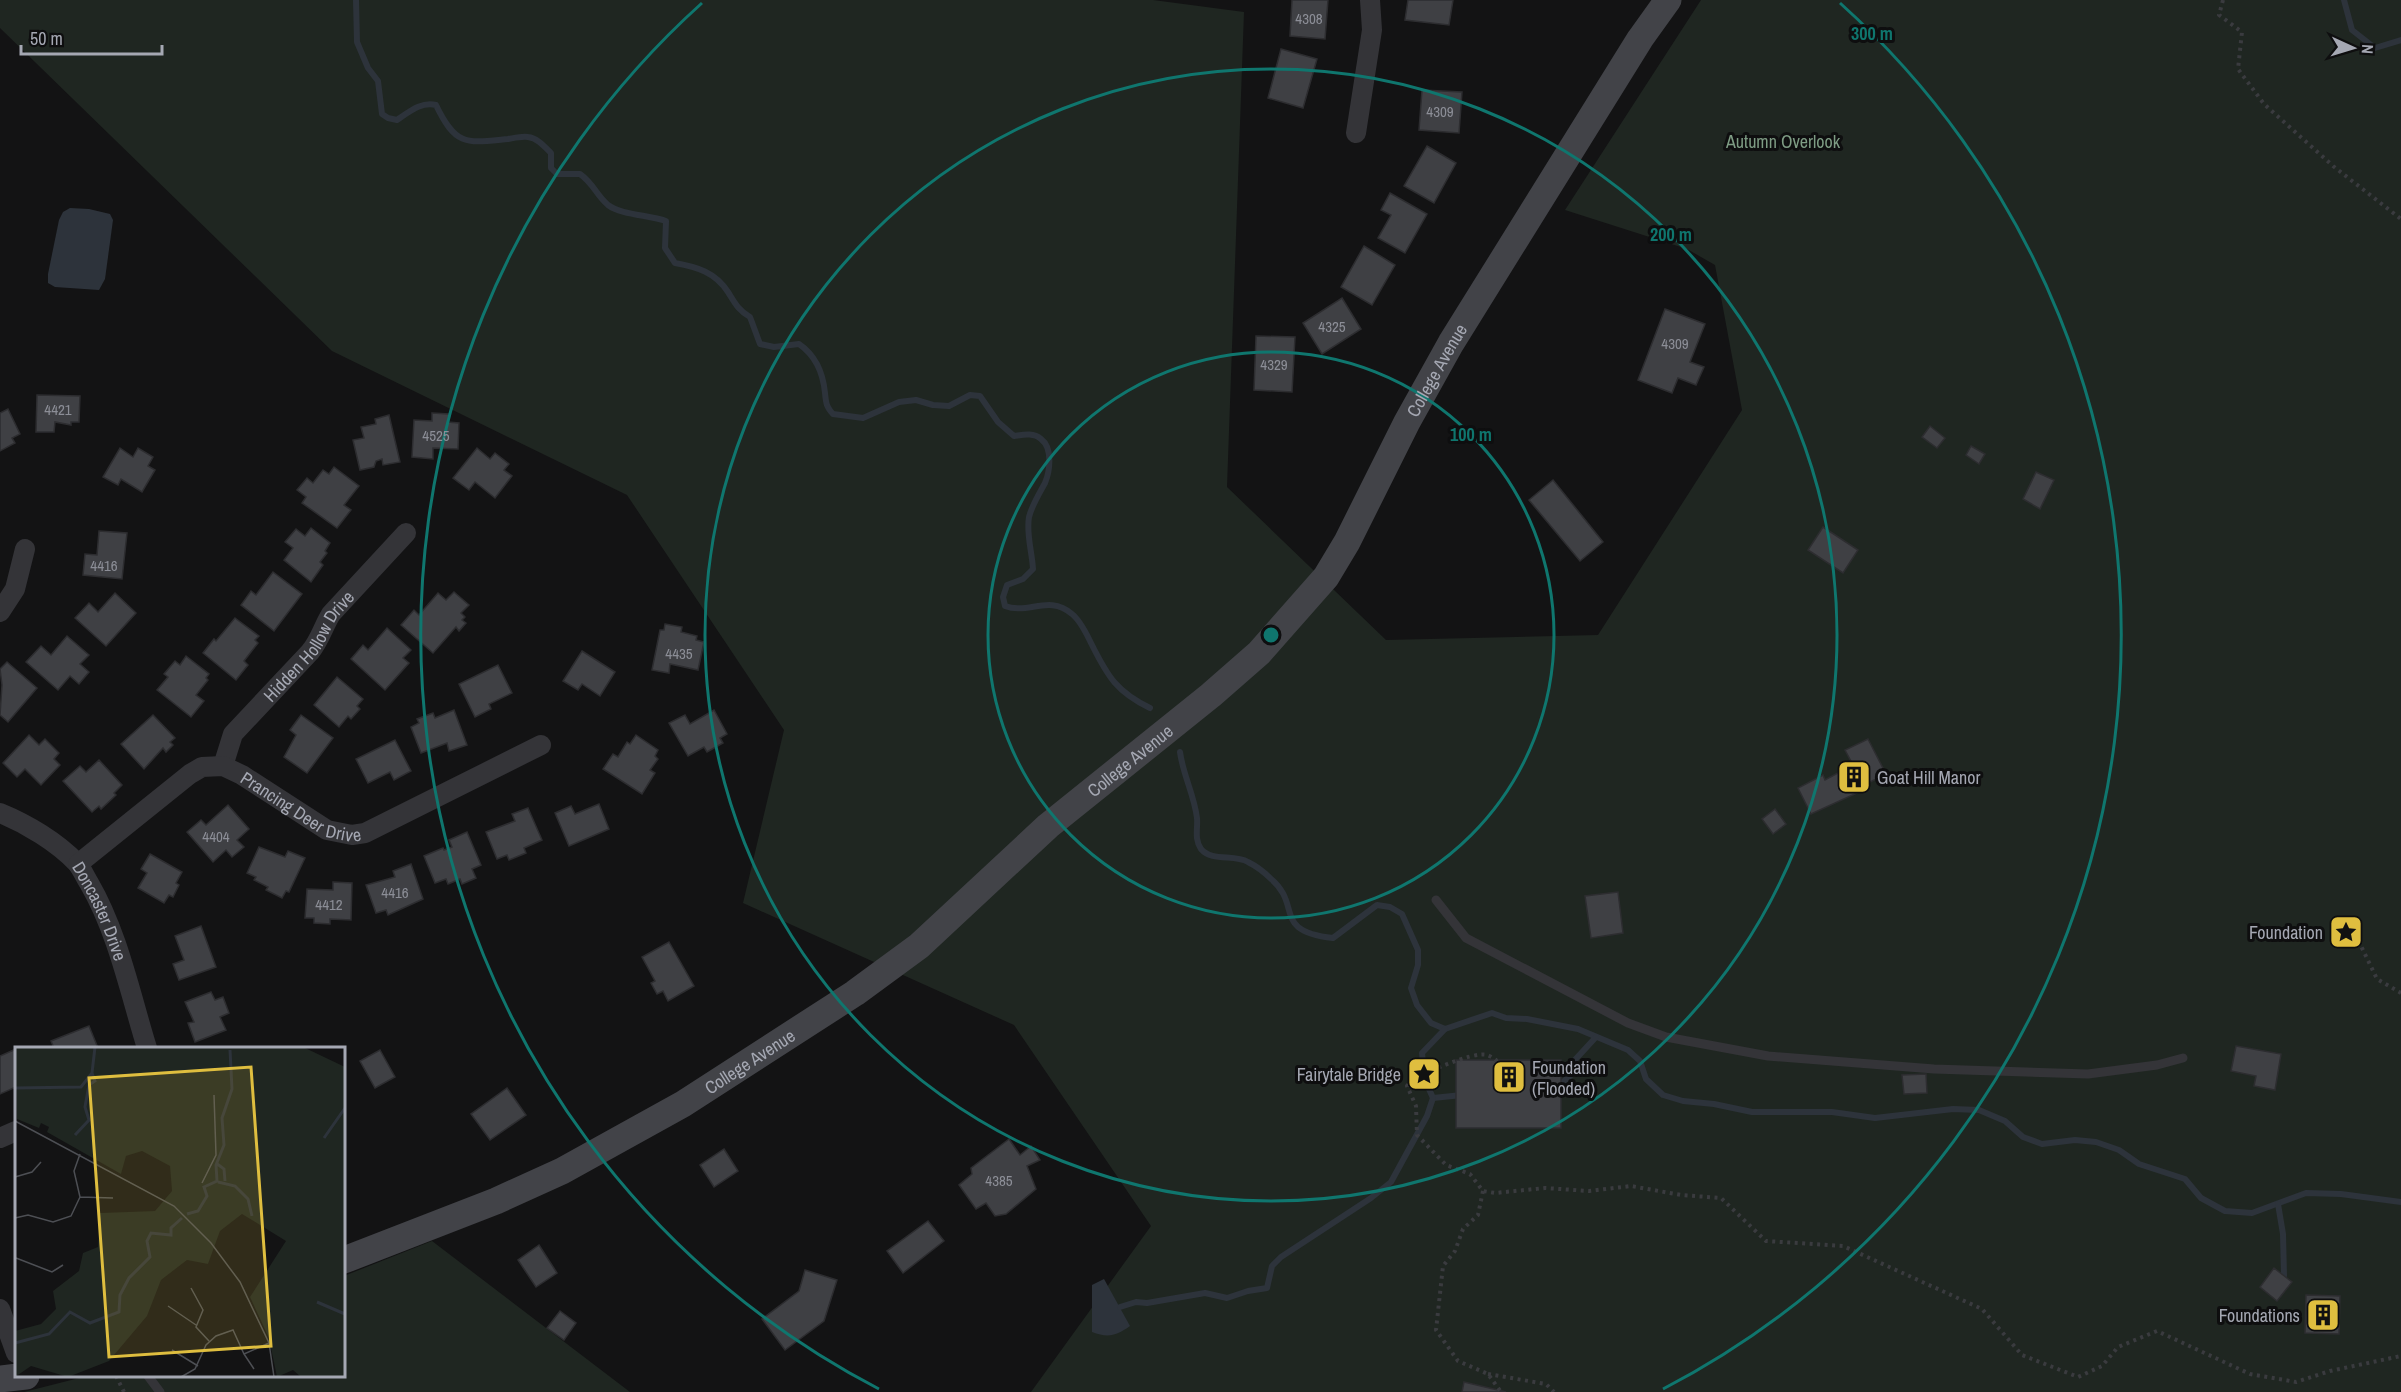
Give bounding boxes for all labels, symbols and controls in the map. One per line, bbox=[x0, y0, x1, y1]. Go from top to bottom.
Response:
house number: 4308 bbox=[1295, 8, 1323, 29]
scale bar bbox=[21, 18, 162, 56]
north arrow bbox=[2323, 18, 2383, 78]
text: 300 m bbox=[1851, 21, 1893, 46]
text: 50 m bbox=[30, 26, 63, 51]
text: N bbox=[2357, 44, 2379, 55]
house number: 4309 bbox=[1426, 101, 1454, 122]
park label: Autumn Overlook bbox=[1725, 129, 1841, 154]
text: 200 m bbox=[1650, 222, 1692, 247]
house number: 4325 bbox=[1318, 316, 1346, 337]
street label: College Avenue bbox=[1400, 319, 1473, 421]
house number: 4309 bbox=[1661, 333, 1689, 354]
house number: 4329 bbox=[1260, 354, 1288, 375]
house number: 4421 bbox=[44, 399, 72, 420]
text: 100 m bbox=[1450, 422, 1492, 447]
house number: 4525 bbox=[422, 425, 450, 446]
house number: 4416 bbox=[90, 555, 118, 576]
street label: Hidden Hollow Drive bbox=[257, 585, 359, 707]
centre of rings bbox=[1261, 625, 1281, 645]
house number: 4435 bbox=[665, 643, 693, 664]
street label: College Avenue bbox=[1082, 718, 1178, 802]
building icon: Goat Hill Manor bbox=[1836, 759, 1872, 795]
street label: Prancing Deer Drive bbox=[236, 765, 363, 848]
place label: Goat Hill Manor bbox=[1877, 765, 1980, 790]
house number: 4404 bbox=[202, 826, 230, 847]
street label: Doncaster Drive bbox=[67, 856, 133, 964]
house number: 4416 bbox=[381, 882, 409, 903]
house number: 4412 bbox=[315, 894, 343, 915]
place icon: Foundation bbox=[2328, 914, 2364, 950]
place label: Foundation bbox=[2249, 920, 2323, 945]
street label: College Avenue bbox=[699, 1023, 800, 1100]
inset map bbox=[15, 1047, 345, 1377]
place label: Foundation (Flooded) bbox=[1532, 1055, 1606, 1101]
place icon: Fairytale Bridge bbox=[1406, 1056, 1442, 1092]
building icon: Foundation (Flooded) bbox=[1491, 1059, 1527, 1095]
place label: Fairytale Bridge bbox=[1297, 1062, 1401, 1087]
house number: 4385 bbox=[985, 1170, 1013, 1191]
building icon: Foundations bbox=[2305, 1297, 2341, 1333]
place label: Foundations bbox=[2219, 1303, 2300, 1328]

